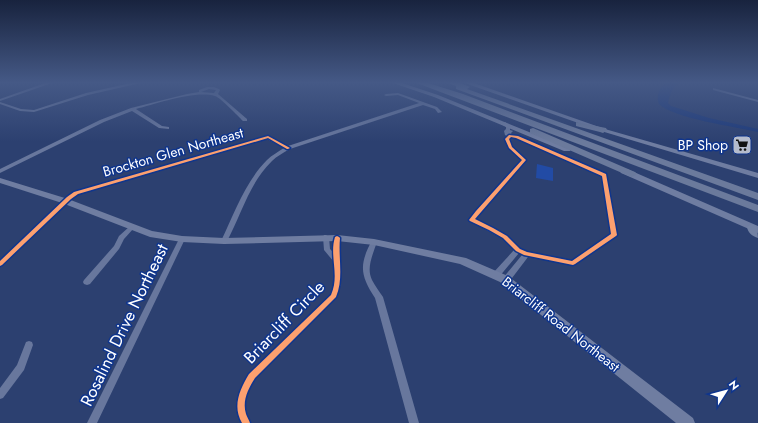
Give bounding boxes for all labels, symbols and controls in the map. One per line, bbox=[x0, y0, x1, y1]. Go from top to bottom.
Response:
street label: Brockton Glen Northeast bbox=[100, 122, 246, 182]
supermarket icon: BP Shop bbox=[731, 134, 753, 156]
place label: BP Shop bbox=[678, 135, 728, 155]
street label: Rosalind Drive Northeast bbox=[74, 240, 174, 410]
street label: Briarcliff Road Northeast bbox=[498, 272, 625, 377]
street label: Briarcliff Circle bbox=[238, 275, 330, 369]
north arrow bbox=[706, 371, 746, 411]
text: N bbox=[725, 377, 743, 393]

